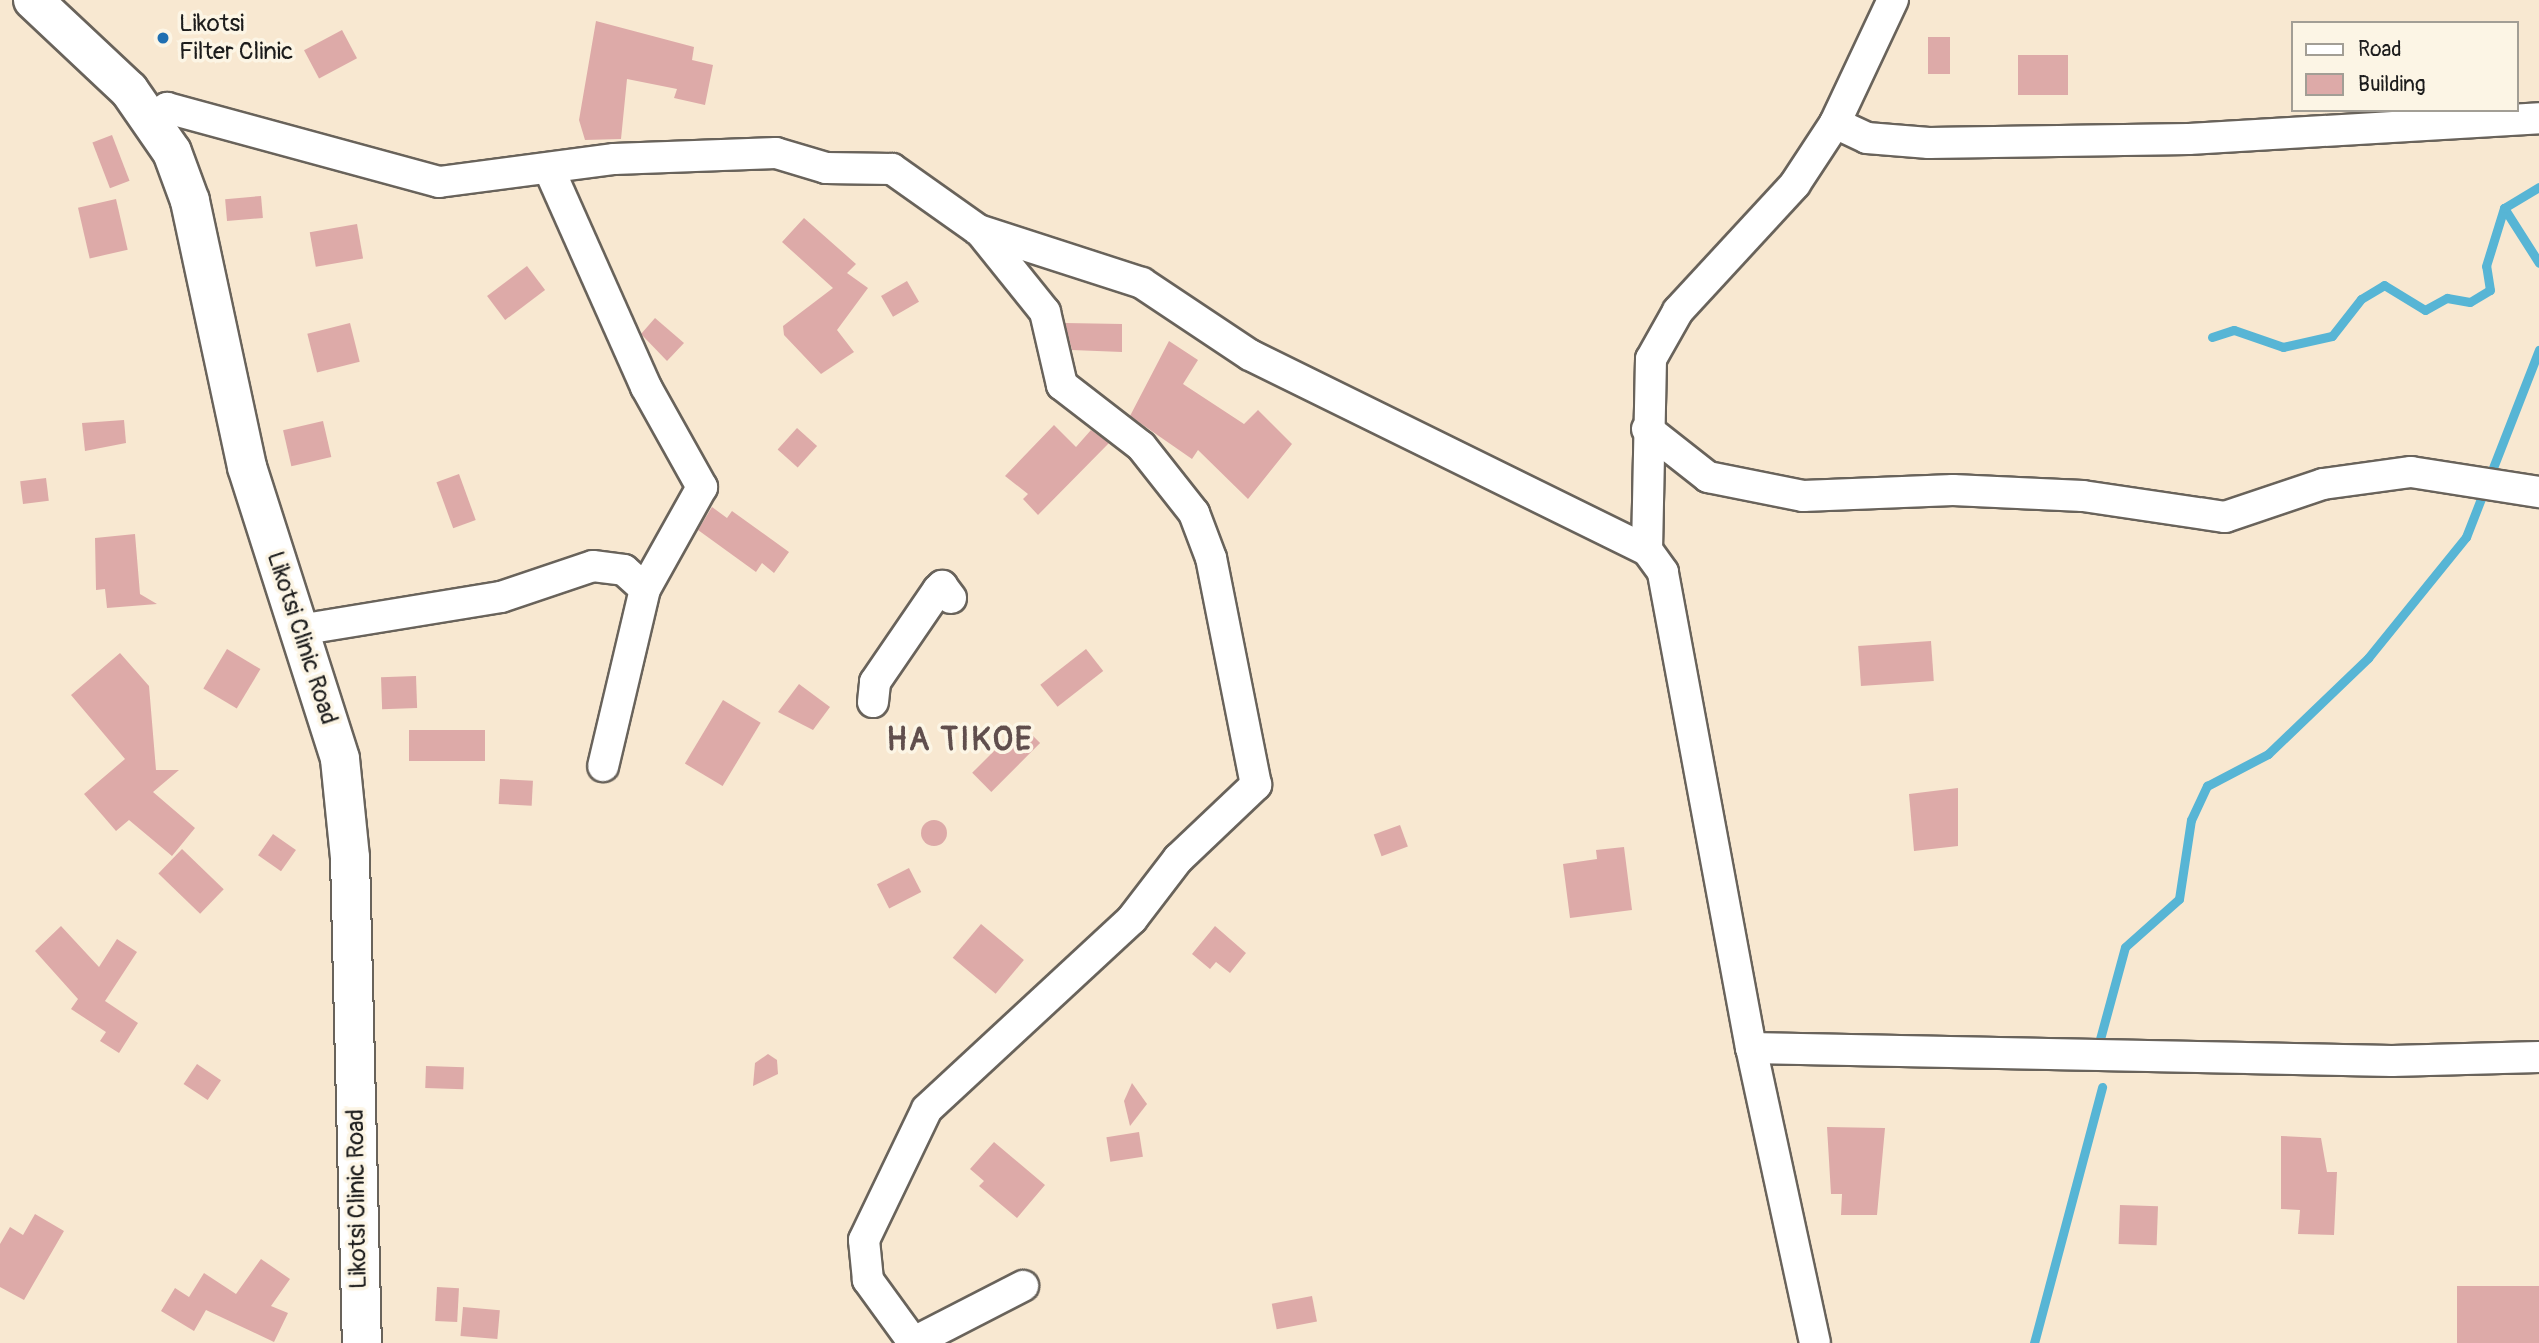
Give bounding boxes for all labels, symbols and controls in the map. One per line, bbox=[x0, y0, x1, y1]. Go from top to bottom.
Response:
place label: Likotsi Filter Clinic bbox=[179, 10, 293, 66]
legend bbox=[2290, 21, 2518, 112]
marker: Likotsi Filter Clinic bbox=[153, 28, 173, 48]
text: Road bbox=[2358, 36, 2402, 63]
text: Building bbox=[2358, 71, 2425, 98]
street label: Likotsi Clinic Road bbox=[260, 548, 344, 728]
district label: HA TIKOE bbox=[887, 721, 1033, 759]
street label: Likotsi Clinic Road bbox=[341, 1109, 373, 1289]

